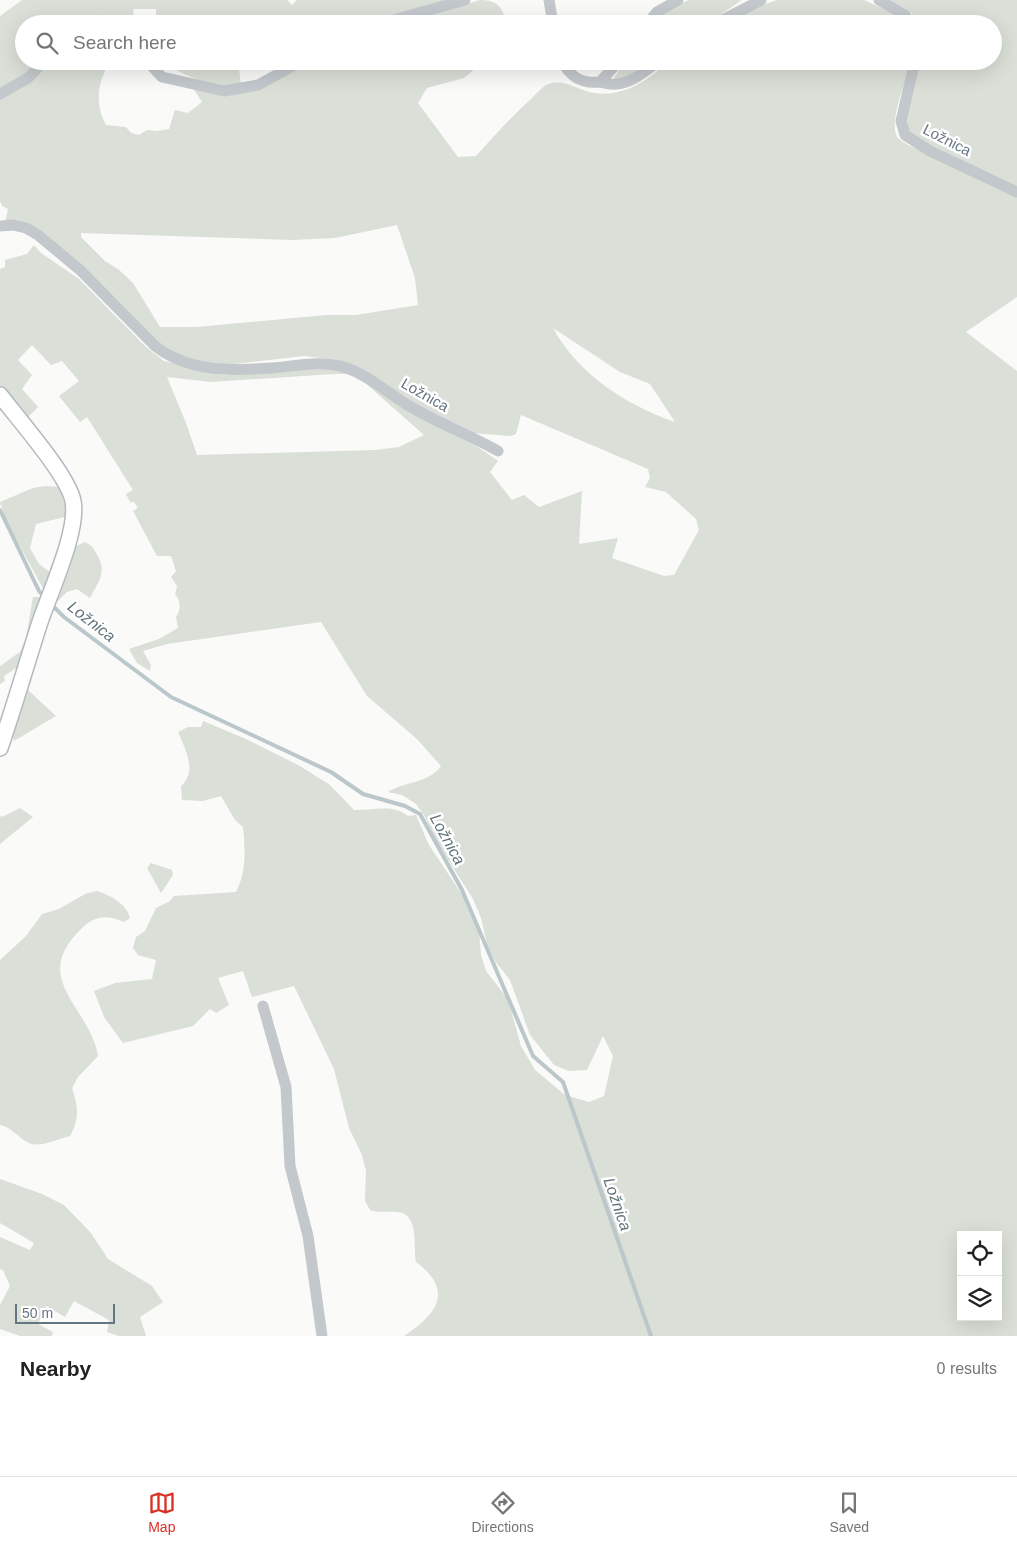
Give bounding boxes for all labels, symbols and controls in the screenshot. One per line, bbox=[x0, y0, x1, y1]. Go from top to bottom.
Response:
search box bbox=[15, 15, 1002, 70]
icon: search bbox=[33, 29, 61, 57]
text: Search here bbox=[73, 32, 177, 53]
street label: Ložnica bbox=[920, 120, 975, 159]
street label: Ložnica bbox=[399, 374, 452, 415]
water label: Ložnica bbox=[65, 598, 119, 645]
water label: Ložnica bbox=[427, 811, 468, 868]
water label: Ložnica bbox=[601, 1175, 635, 1233]
map controls bbox=[957, 1231, 1002, 1321]
button: locate bbox=[957, 1231, 1002, 1276]
button: layers bbox=[957, 1276, 1002, 1321]
scale bar bbox=[15, 1301, 115, 1324]
text: 50 m bbox=[22, 1305, 53, 1321]
text: Nearby bbox=[20, 1357, 91, 1380]
text: 0 results bbox=[937, 1360, 997, 1377]
tab: Map bbox=[148, 1489, 176, 1535]
tab: Directions bbox=[472, 1489, 534, 1535]
tab: Saved bbox=[829, 1489, 869, 1535]

